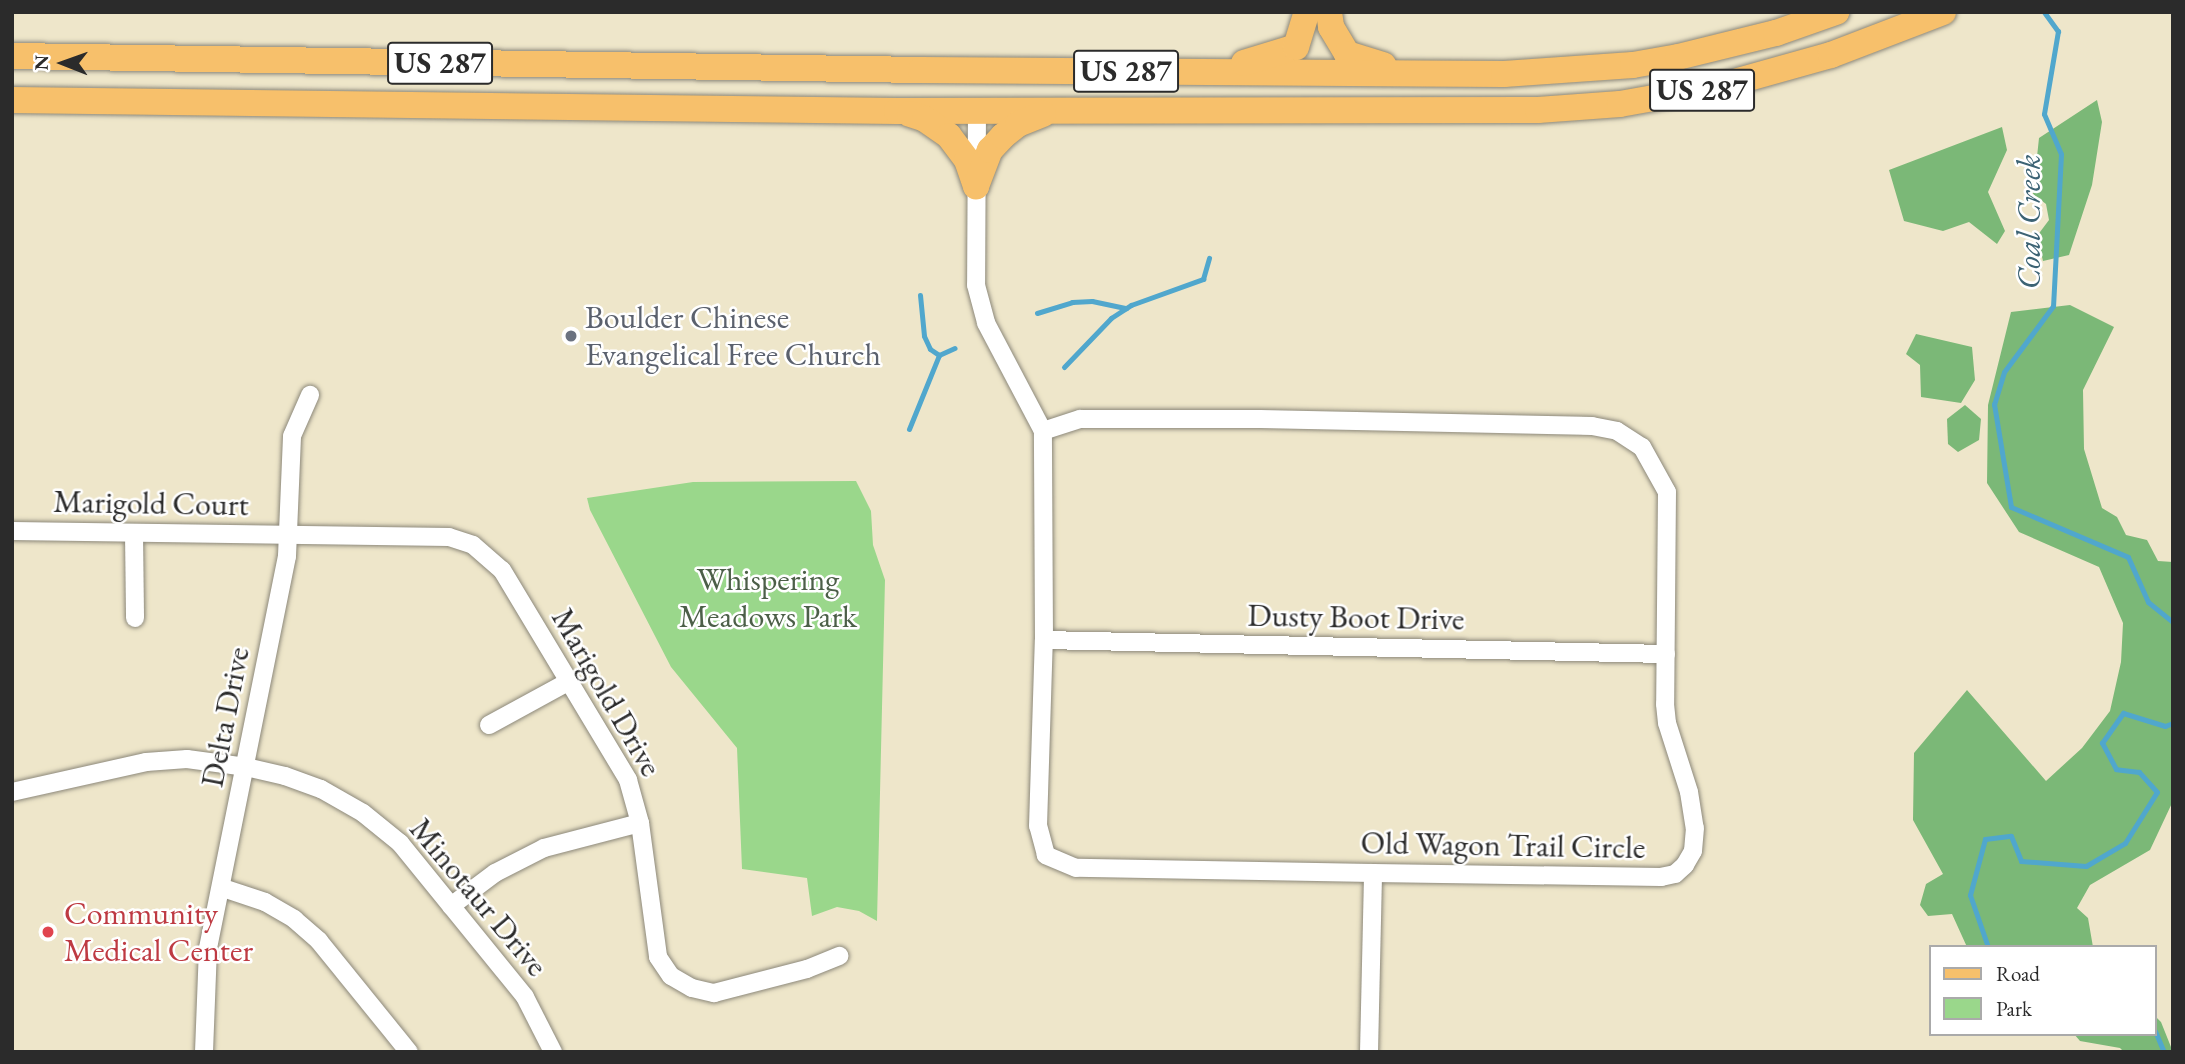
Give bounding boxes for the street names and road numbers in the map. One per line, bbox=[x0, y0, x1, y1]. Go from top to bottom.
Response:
road number: US 287 bbox=[386, 36, 494, 90]
road number: US 287 bbox=[1072, 44, 1180, 97]
road number: US 287 bbox=[1648, 64, 1756, 116]
street label: Marigold Court bbox=[53, 482, 249, 524]
street label: Dusty Boot Drive bbox=[1247, 596, 1465, 638]
street label: Marigold Drive bbox=[544, 601, 670, 783]
street label: Delta Drive bbox=[193, 644, 257, 790]
street label: Minotaur Drive bbox=[402, 810, 556, 984]
street label: Old Wagon Trail Circle bbox=[1360, 823, 1646, 867]

